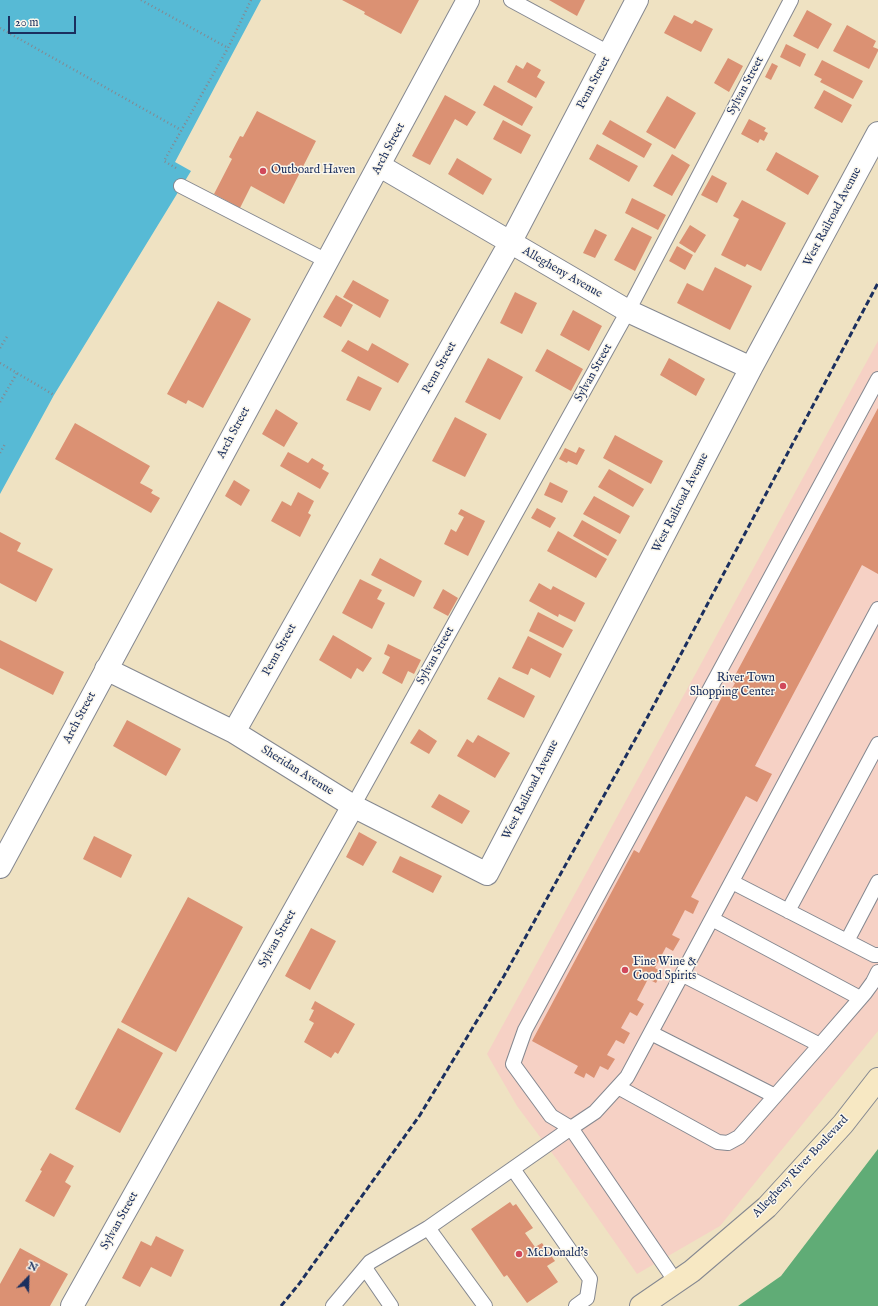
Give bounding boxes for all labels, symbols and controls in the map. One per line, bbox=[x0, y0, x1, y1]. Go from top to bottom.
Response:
scale bar bbox=[10, 8, 78, 34]
text: 20 m bbox=[15, 15, 38, 30]
street label: Penn Street bbox=[574, 54, 614, 112]
street label: Sylvan Street bbox=[725, 54, 767, 118]
street label: Arch Street bbox=[369, 121, 409, 177]
place label: Outboard Haven bbox=[271, 164, 355, 178]
street label: West Railroad Avenue bbox=[801, 165, 865, 269]
marker: Outboard Haven bbox=[258, 166, 268, 176]
street label: Allegheny Avenue bbox=[519, 244, 605, 302]
street label: Penn Street bbox=[420, 339, 460, 397]
street label: Sylvan Street bbox=[572, 341, 616, 405]
street label: Arch Street bbox=[214, 405, 254, 461]
street label: West Railroad Avenue bbox=[650, 451, 712, 555]
street label: Penn Street bbox=[260, 621, 300, 679]
street label: Sylvan Street bbox=[414, 624, 458, 688]
place label: River Town Shopping Center bbox=[690, 672, 775, 700]
marker: River Town Shopping Center bbox=[778, 681, 788, 691]
street label: Arch Street bbox=[60, 690, 100, 746]
street label: West Railroad Avenue bbox=[500, 738, 562, 842]
street label: Sheridan Avenue bbox=[258, 743, 336, 799]
street label: Sylvan Street bbox=[256, 907, 300, 971]
place label: Fine Wine & Good Spirits bbox=[633, 956, 697, 984]
marker: Fine Wine & Good Spirits bbox=[620, 965, 630, 975]
street label: Allegheny River Boulevard bbox=[750, 1113, 852, 1221]
street label: Sylvan Street bbox=[98, 1189, 142, 1253]
place label: McDonald's bbox=[527, 1247, 588, 1261]
marker: McDonald's bbox=[514, 1249, 524, 1259]
north arrow bbox=[8, 1258, 48, 1298]
text: N bbox=[26, 1259, 40, 1275]

